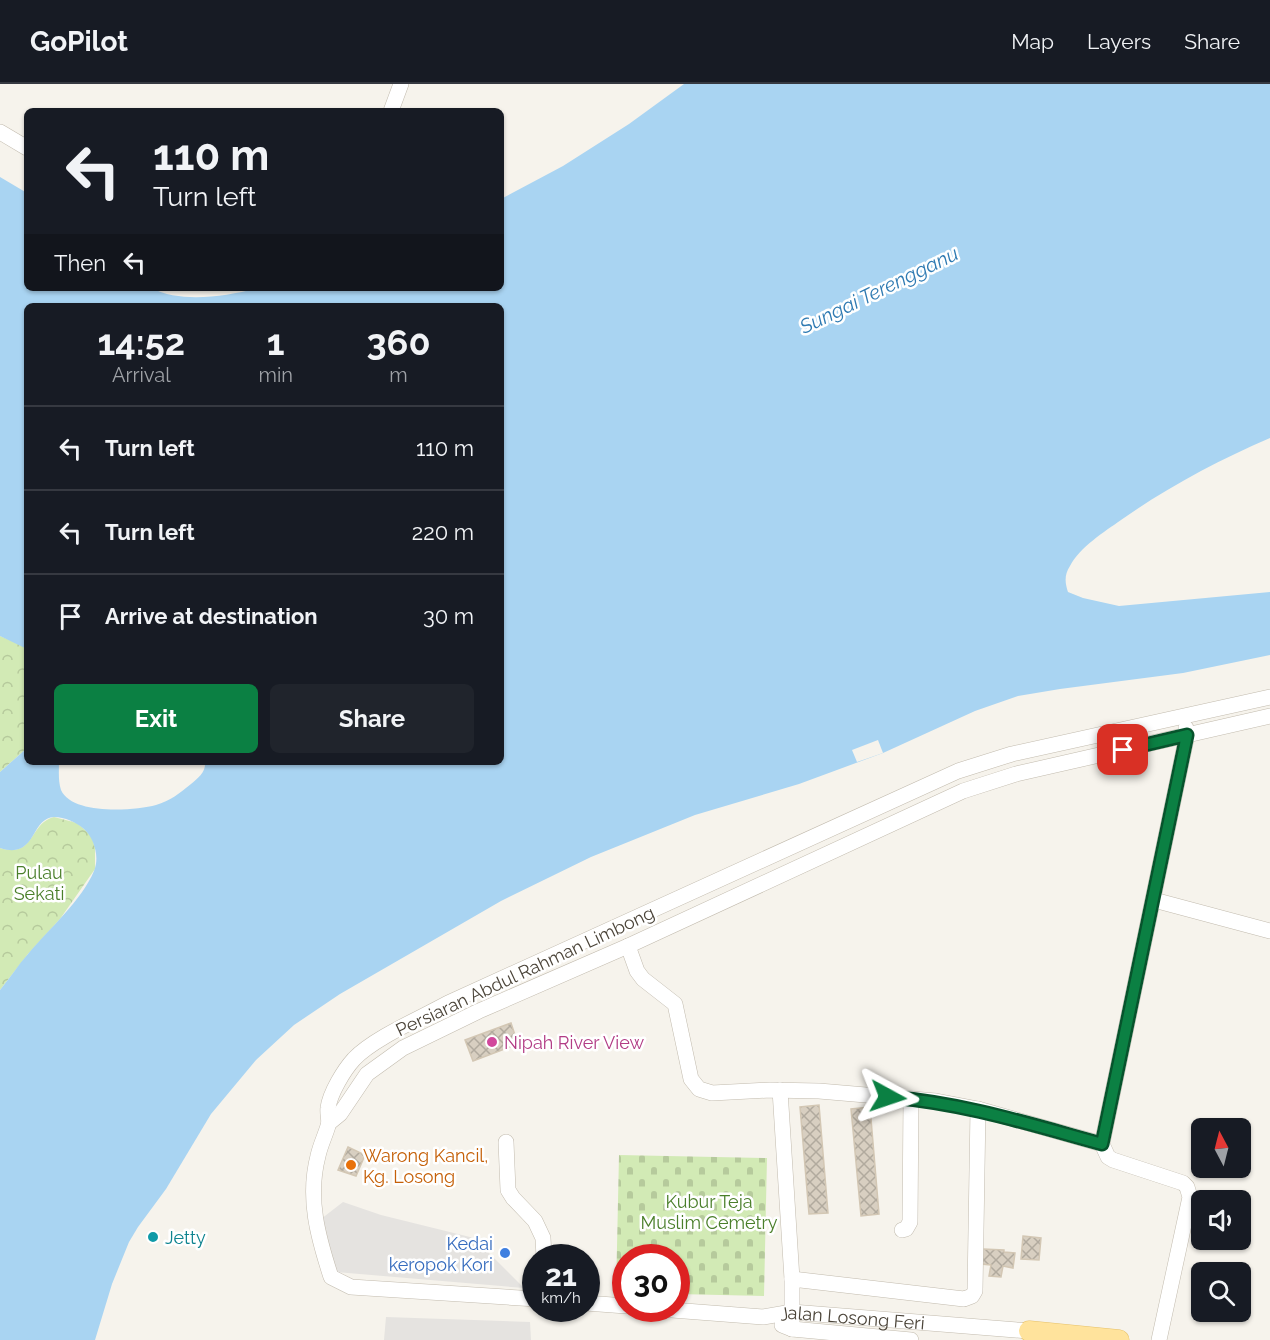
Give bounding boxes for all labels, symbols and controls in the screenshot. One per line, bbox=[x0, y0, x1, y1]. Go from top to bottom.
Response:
text: GoPilot bbox=[30, 25, 128, 58]
text: Map bbox=[1011, 29, 1054, 54]
text: Layers bbox=[1087, 29, 1151, 54]
text: Share bbox=[1184, 29, 1240, 54]
text: 110 m bbox=[153, 131, 269, 180]
icon: left bbox=[54, 132, 132, 210]
text: Turn left bbox=[153, 181, 256, 212]
water label: Sungai Terengganu bbox=[795, 241, 962, 339]
icon: left bbox=[118, 246, 151, 279]
text: Then bbox=[54, 250, 106, 276]
text: 14:52 bbox=[98, 321, 185, 363]
text: 1 bbox=[267, 321, 285, 363]
text: 360 bbox=[366, 321, 430, 363]
text: Arrival bbox=[112, 363, 171, 387]
text: min bbox=[259, 363, 293, 387]
text: m bbox=[389, 363, 408, 387]
icon: left bbox=[54, 432, 87, 465]
text: Turn left bbox=[105, 435, 195, 461]
text: 110 m bbox=[416, 435, 474, 461]
icon: left bbox=[54, 516, 87, 549]
text: Turn left bbox=[105, 519, 195, 545]
text: 220 m bbox=[412, 519, 474, 545]
icon: arrive bbox=[54, 600, 87, 633]
text: Arrive at destination bbox=[105, 603, 318, 629]
text: 30 m bbox=[423, 603, 474, 629]
button: Exit bbox=[54, 684, 258, 753]
button: Share bbox=[270, 684, 474, 753]
pin bbox=[1097, 724, 1148, 775]
icon: arrive bbox=[1106, 733, 1139, 766]
park label: Pulau Sekati bbox=[14, 862, 64, 904]
street label: Persiaran Abdul Rahman Limbong bbox=[392, 902, 658, 1040]
place label: Nipah River View bbox=[504, 1032, 645, 1053]
marker: Nipah River View bbox=[485, 1035, 499, 1049]
position arrow bbox=[856, 1065, 920, 1129]
north arrow bbox=[1191, 1118, 1251, 1178]
map controls bbox=[1191, 1118, 1251, 1322]
place label: Warong Kancil, Kg. Losong bbox=[363, 1145, 488, 1187]
marker: Warong Kancil, Kg. Losong bbox=[344, 1158, 358, 1172]
button: sound bbox=[1191, 1190, 1251, 1250]
park label: Kubur Teja Muslim Cemetry bbox=[640, 1191, 778, 1233]
place label: Jetty bbox=[165, 1227, 206, 1248]
marker: Jetty bbox=[146, 1230, 160, 1244]
place label: Kedai keropok Kori bbox=[389, 1233, 493, 1275]
speed limit sign: 30 bbox=[612, 1244, 690, 1322]
marker: Kedai keropok Kori bbox=[498, 1246, 512, 1260]
text: 21 bbox=[545, 1258, 577, 1293]
button: search bbox=[1191, 1262, 1251, 1322]
text: km/h bbox=[541, 1289, 581, 1307]
street label: Jalan Losong Feri bbox=[778, 1301, 925, 1333]

